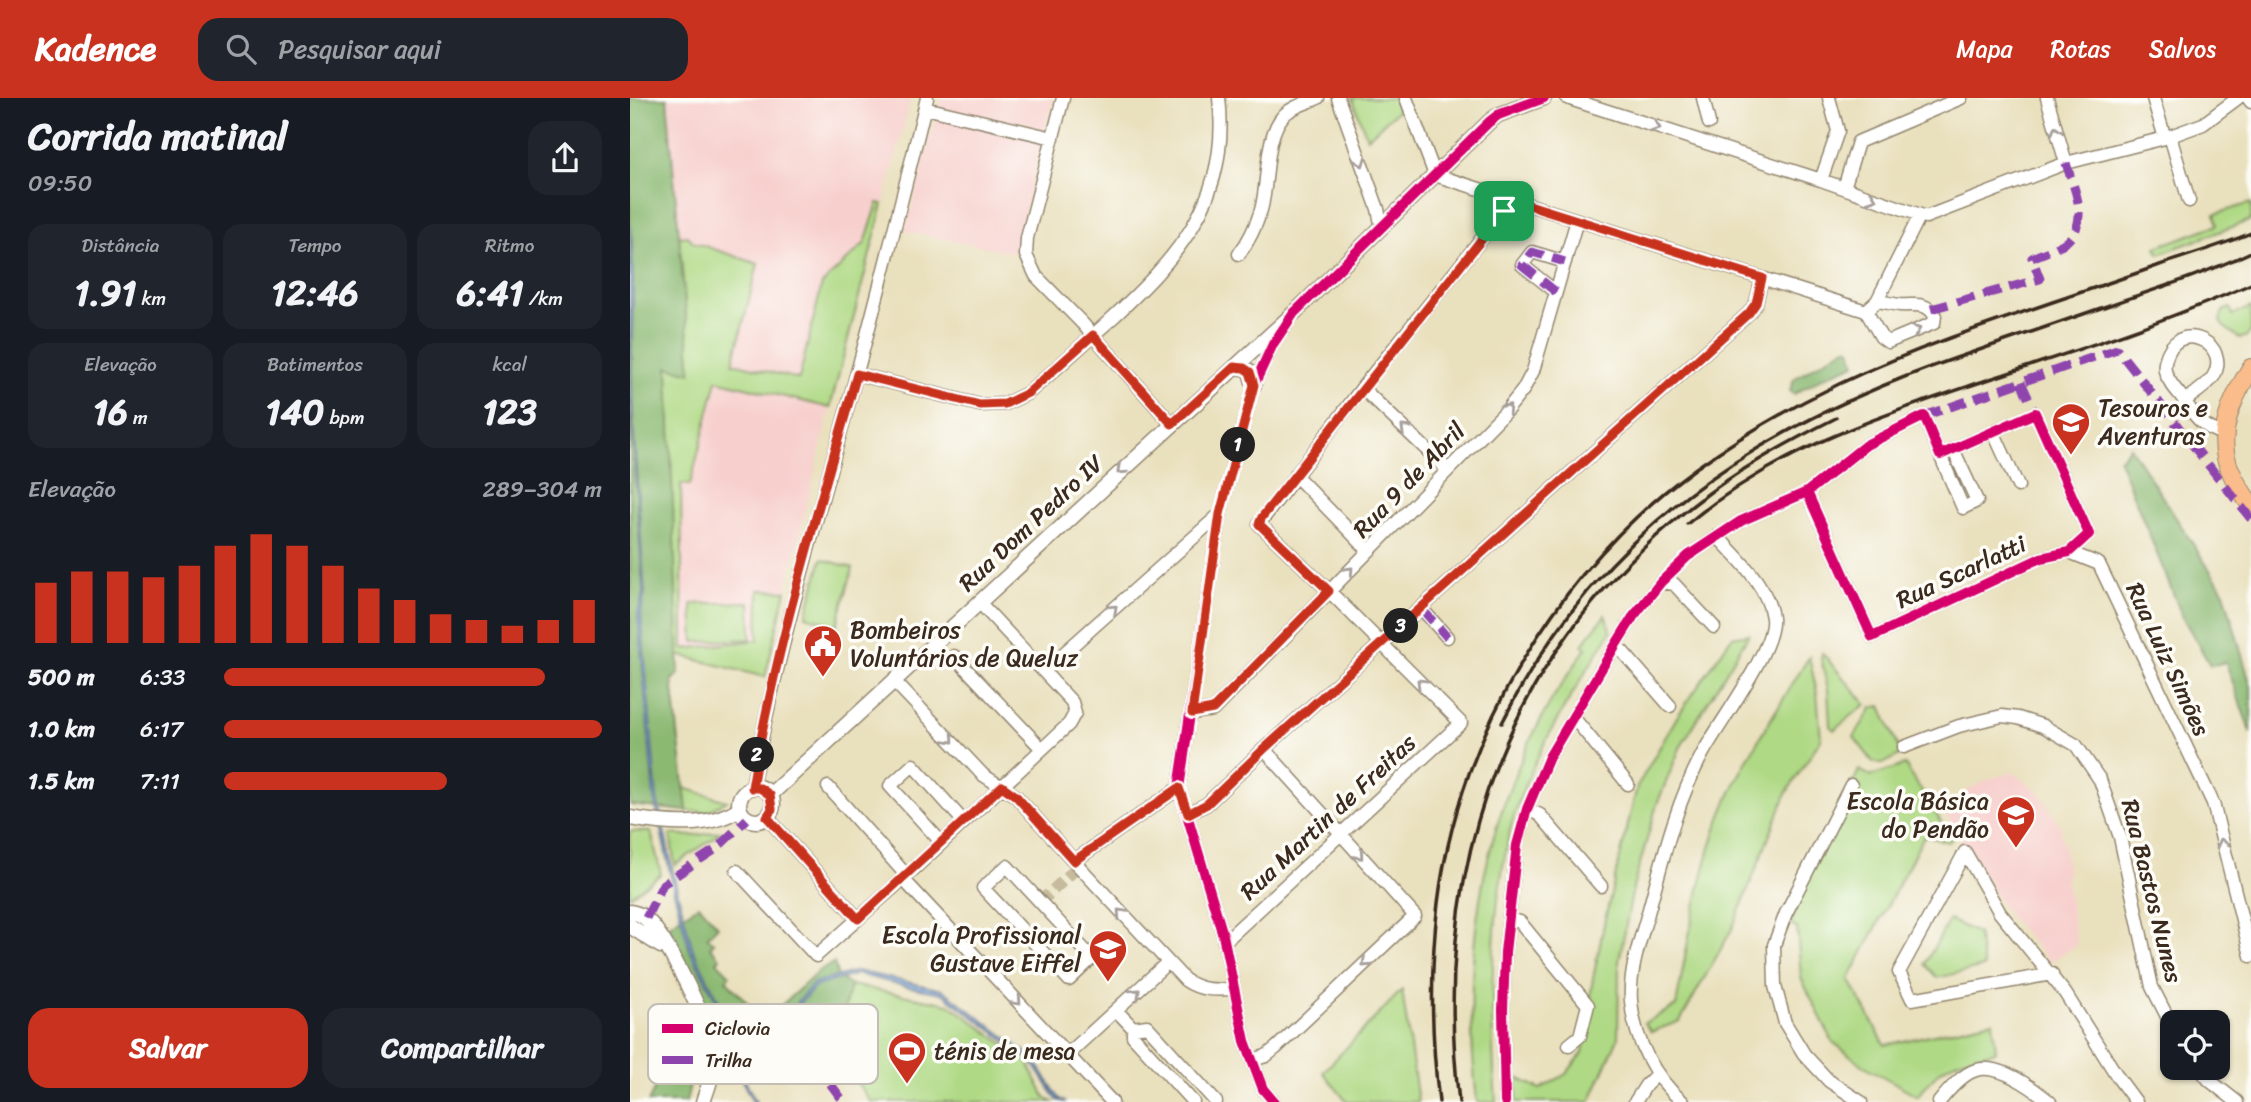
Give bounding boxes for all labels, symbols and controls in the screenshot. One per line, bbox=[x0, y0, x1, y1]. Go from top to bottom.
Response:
search box bbox=[198, 18, 688, 81]
text: Kadence bbox=[35, 20, 156, 78]
text: Pesquisar aqui bbox=[278, 26, 441, 72]
text: Mapa bbox=[1956, 28, 2013, 70]
text: Rotas bbox=[2051, 28, 2111, 70]
text: Salvos bbox=[2149, 28, 2216, 70]
icon: search bbox=[222, 30, 260, 68]
text: Corrida matinal bbox=[28, 103, 288, 170]
one-way arrow bbox=[1649, 118, 1661, 133]
button: share bbox=[528, 121, 602, 195]
one-way arrow bbox=[2050, 125, 2065, 137]
one-way arrow bbox=[1353, 156, 1367, 168]
text: 09:50 bbox=[28, 163, 92, 204]
pin bbox=[1474, 181, 1534, 241]
one-way arrow bbox=[1865, 190, 1877, 204]
icon: arrive bbox=[1485, 192, 1523, 230]
text: Distância bbox=[81, 229, 159, 262]
text: Tempo bbox=[289, 229, 341, 262]
text: Ritmo bbox=[485, 229, 534, 262]
text: 1.91 bbox=[74, 262, 137, 324]
text: 12:46 bbox=[271, 262, 359, 324]
text: 6:41 bbox=[456, 262, 524, 324]
text: km bbox=[137, 282, 166, 315]
text: /km bbox=[524, 282, 563, 315]
one-way arrow bbox=[1909, 325, 1921, 339]
text: Elevação bbox=[84, 348, 157, 381]
text: Batimentos bbox=[267, 348, 363, 381]
text: kcal bbox=[492, 348, 527, 381]
text: 16 bbox=[93, 381, 128, 443]
text: 140 bbox=[265, 381, 325, 443]
text: 123 bbox=[482, 381, 537, 443]
place label: Tesouros e Aventuras bbox=[2097, 387, 2208, 457]
text: m bbox=[128, 401, 148, 434]
text: bpm bbox=[325, 401, 365, 434]
school or university icon: Tesouros e Aventuras bbox=[2050, 401, 2092, 456]
one-way arrow bbox=[1499, 404, 1511, 417]
street label: Rua 9 de Abril bbox=[1342, 411, 1477, 548]
one-way arrow bbox=[1400, 425, 1413, 438]
pin: 1 bbox=[1220, 428, 1256, 462]
text: 1 bbox=[1233, 428, 1242, 461]
street label: Rua Dom Pedro IV bbox=[948, 443, 1114, 602]
one-way arrow bbox=[1116, 462, 1129, 474]
text: Elevação bbox=[28, 469, 116, 510]
text: 289–304 m bbox=[483, 469, 602, 510]
street label: Rua Scarlatti bbox=[1889, 523, 2035, 621]
one-way arrow bbox=[1340, 567, 1353, 580]
street label: Rua Luiz Simões bbox=[2114, 575, 2222, 743]
one-way arrow bbox=[1105, 605, 1118, 617]
pin: 3 bbox=[1384, 608, 1418, 644]
place label: Bombeiros Voluntários de Queluz bbox=[850, 609, 1078, 679]
text: 3 bbox=[1395, 609, 1406, 642]
public building icon: Bombeiros Voluntários de Queluz bbox=[802, 623, 844, 678]
text: 500 m bbox=[28, 657, 95, 698]
text: 6:33 bbox=[140, 657, 185, 698]
one-way arrow bbox=[1417, 678, 1430, 691]
text: 1.0 km bbox=[28, 709, 95, 750]
text: 6:17 bbox=[140, 709, 183, 750]
street label: Rua Martin de Freitas bbox=[1230, 723, 1427, 911]
one-way arrow bbox=[941, 731, 954, 744]
pin: 2 bbox=[740, 738, 774, 772]
text: 2 bbox=[751, 738, 762, 771]
text: 1.5 km bbox=[28, 761, 95, 802]
text: 7:11 bbox=[140, 761, 180, 802]
place label: Escola Básica do Pendão bbox=[1846, 780, 1989, 850]
school or university icon: Escola Básica do Pendão bbox=[1995, 794, 2037, 849]
street label: Rua Bastos Nunes bbox=[2109, 795, 2195, 987]
one-way arrow bbox=[2216, 837, 2231, 849]
one-way arrow bbox=[1351, 846, 1363, 859]
one-way arrow bbox=[1117, 908, 1130, 921]
place label: Escola Profissional Gustave Eiffel bbox=[882, 914, 1082, 984]
school or university icon: Escola Profissional Gustave Eiffel bbox=[1087, 928, 1129, 983]
one-way arrow bbox=[1361, 955, 1374, 968]
one-way arrow bbox=[1128, 988, 1141, 1001]
one-way arrow bbox=[1008, 993, 1021, 1006]
legend bbox=[648, 1004, 878, 1084]
button: Salvar bbox=[28, 1008, 308, 1088]
button: Compartilhar bbox=[322, 1008, 602, 1088]
map controls bbox=[2160, 1010, 2230, 1080]
button: locate bbox=[2160, 1010, 2230, 1080]
text: Ciclovia bbox=[705, 1012, 771, 1045]
sports icon: ténis de mesa bbox=[886, 1030, 928, 1085]
place label: ténis de mesa bbox=[934, 1030, 1076, 1072]
text: Trilha bbox=[705, 1044, 752, 1077]

